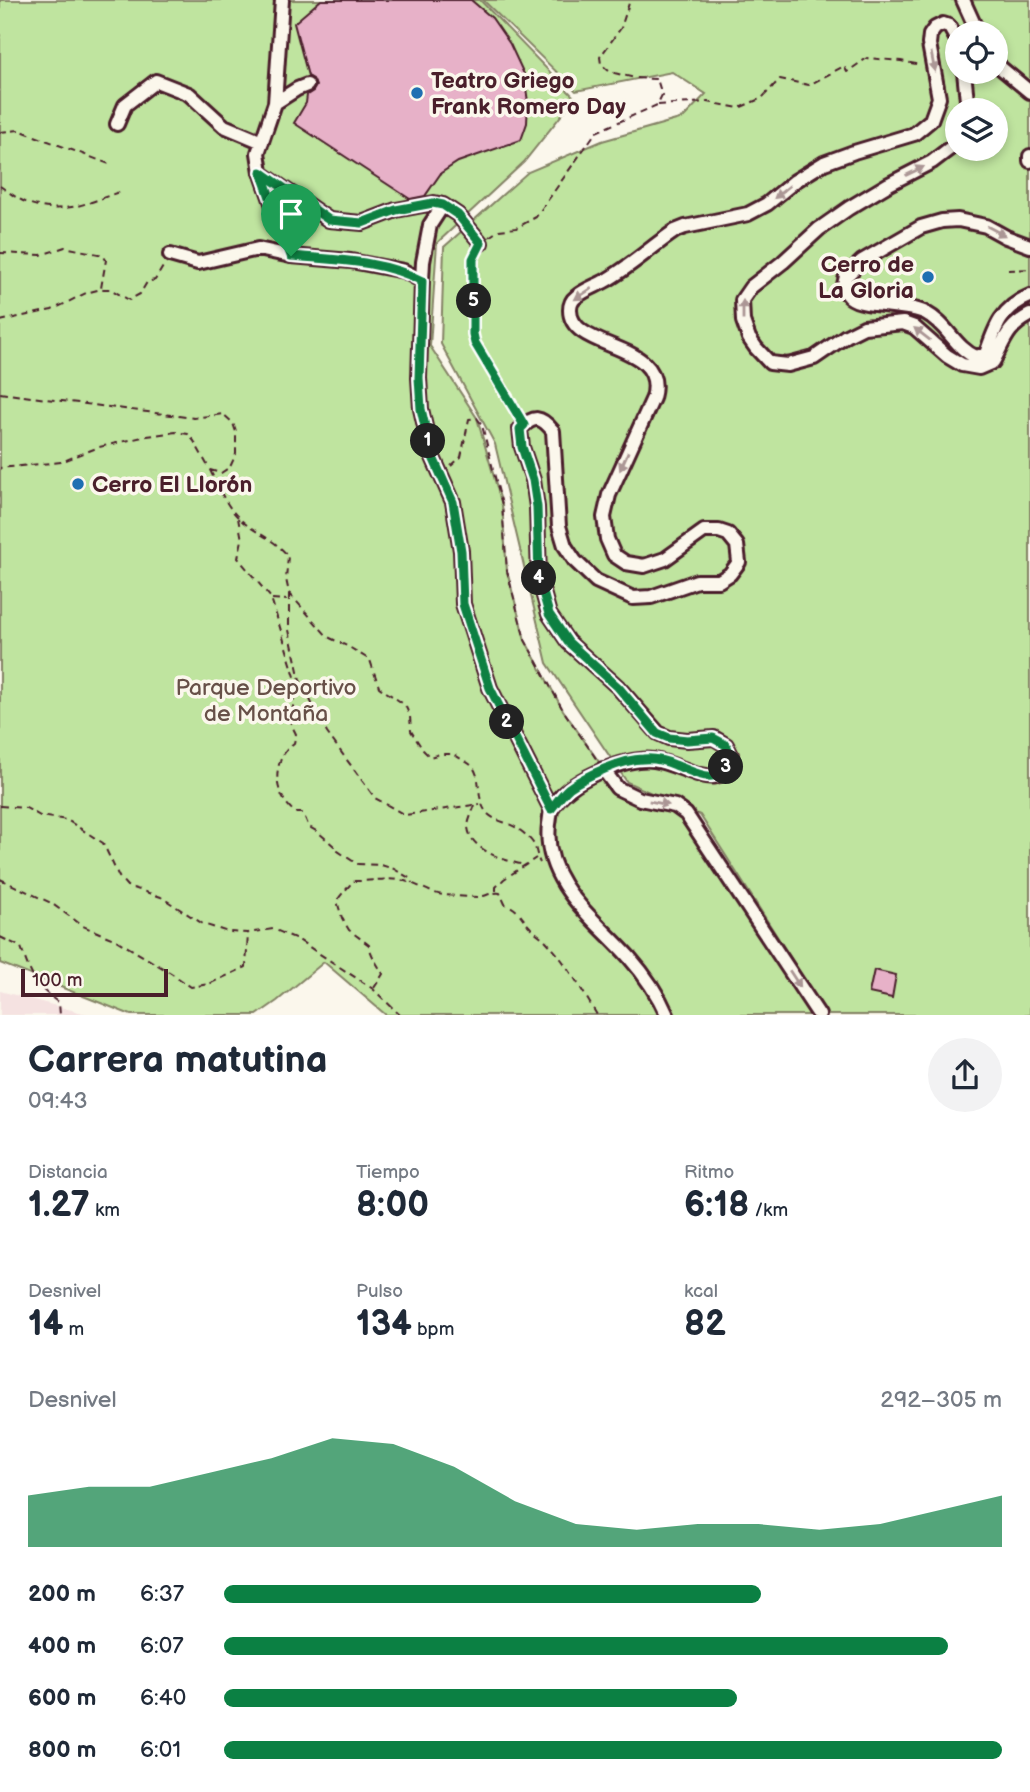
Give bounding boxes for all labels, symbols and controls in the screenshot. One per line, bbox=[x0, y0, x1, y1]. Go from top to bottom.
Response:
map controls bbox=[945, 21, 1008, 161]
button: locate bbox=[945, 21, 1008, 84]
one-way arrow bbox=[928, 51, 939, 73]
place label: Teatro Griego Frank Romero Day bbox=[431, 67, 626, 121]
marker: Teatro Griego Frank Romero Day bbox=[409, 85, 425, 101]
button: layers bbox=[945, 98, 1008, 161]
one-way arrow bbox=[905, 165, 925, 176]
pin bbox=[261, 184, 321, 256]
one-way arrow bbox=[774, 184, 791, 199]
icon: arrive bbox=[272, 195, 310, 233]
one-way arrow bbox=[986, 226, 1006, 237]
place label: Cerro de La Gloria bbox=[818, 251, 914, 305]
marker: Cerro de La Gloria bbox=[920, 269, 936, 285]
pin: 5 bbox=[456, 284, 491, 318]
one-way arrow bbox=[573, 287, 593, 300]
text: 5 bbox=[468, 289, 479, 312]
one-way arrow bbox=[738, 299, 749, 321]
one-way arrow bbox=[913, 327, 931, 341]
pin: 1 bbox=[410, 424, 446, 458]
text: 1 bbox=[424, 429, 432, 452]
one-way arrow bbox=[618, 451, 630, 471]
place label: Cerro El Llorón bbox=[92, 471, 252, 499]
marker: Cerro El Llorón bbox=[70, 476, 86, 492]
pin: 4 bbox=[522, 560, 556, 596]
text: 4 bbox=[533, 566, 544, 589]
park label: Parque Deportivo de Montaña bbox=[175, 674, 357, 728]
pin: 2 bbox=[490, 704, 524, 740]
text: 2 bbox=[501, 710, 512, 733]
pin: 3 bbox=[708, 750, 744, 784]
text: 3 bbox=[720, 755, 731, 778]
one-way arrow bbox=[648, 798, 670, 809]
scale bar bbox=[21, 966, 168, 998]
text: 100 m bbox=[32, 969, 83, 992]
one-way arrow bbox=[789, 969, 802, 989]
text: Carrera matutina bbox=[28, 1038, 328, 1083]
button: share bbox=[928, 1038, 1002, 1112]
text: 09:43 bbox=[28, 1087, 88, 1115]
text: Distancia bbox=[28, 1161, 108, 1184]
text: Tiempo bbox=[356, 1161, 420, 1184]
text: Ritmo bbox=[684, 1161, 734, 1184]
text: 1.27 bbox=[28, 1184, 90, 1227]
text: 8:00 bbox=[356, 1184, 429, 1227]
text: 6:18 bbox=[684, 1184, 749, 1227]
text: km bbox=[90, 1199, 120, 1222]
text: /km bbox=[749, 1199, 788, 1222]
text: Desnivel bbox=[28, 1280, 101, 1303]
text: Pulso bbox=[356, 1280, 403, 1303]
text: kcal bbox=[684, 1280, 718, 1303]
text: 14 bbox=[28, 1303, 63, 1346]
text: 134 bbox=[356, 1303, 412, 1346]
text: 82 bbox=[684, 1303, 726, 1346]
text: m bbox=[63, 1318, 84, 1341]
text: bpm bbox=[412, 1318, 454, 1341]
text: Desnivel bbox=[28, 1386, 117, 1414]
text: 292–305 m bbox=[880, 1386, 1002, 1414]
text: 200 m bbox=[28, 1580, 96, 1608]
text: 6:37 bbox=[140, 1580, 184, 1608]
text: 400 m bbox=[28, 1632, 96, 1660]
text: 6:07 bbox=[140, 1632, 184, 1660]
text: 600 m bbox=[28, 1684, 96, 1712]
text: 6:40 bbox=[140, 1684, 186, 1712]
text: 800 m bbox=[28, 1736, 96, 1764]
text: 6:01 bbox=[140, 1736, 181, 1764]

